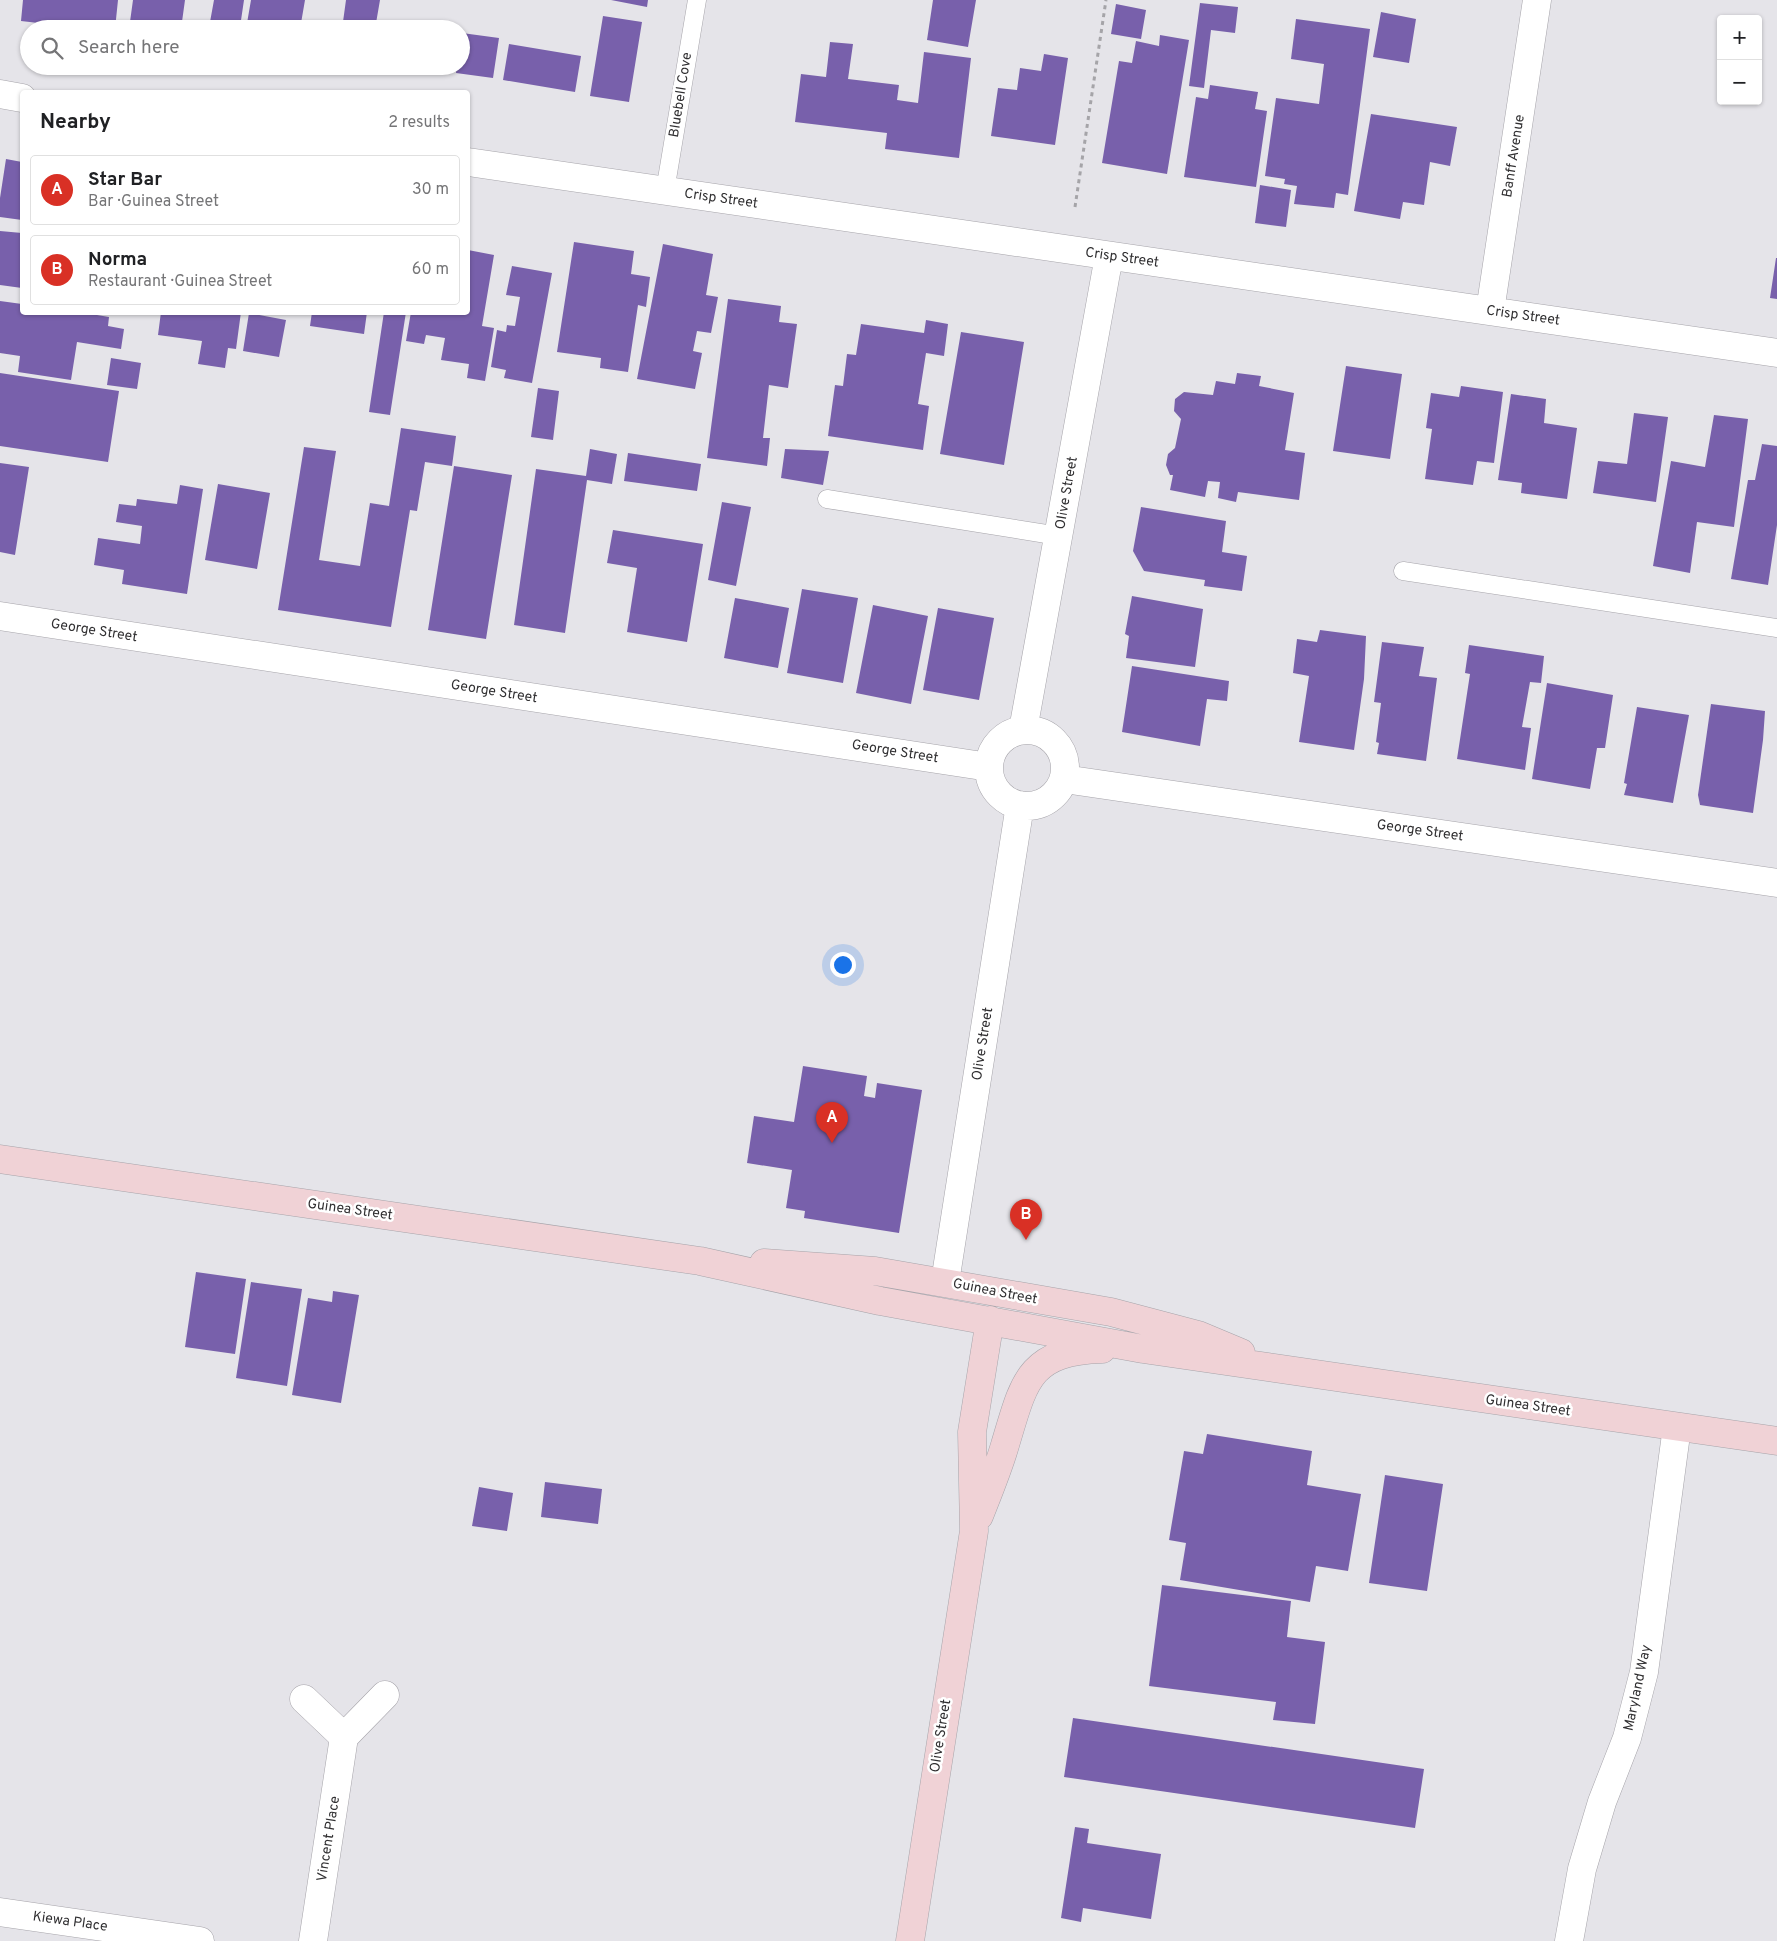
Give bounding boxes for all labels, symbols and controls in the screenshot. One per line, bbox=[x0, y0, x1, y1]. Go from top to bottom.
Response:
map controls bbox=[1717, 15, 1762, 105]
button: + bbox=[1717, 15, 1762, 60]
search box bbox=[20, 20, 470, 75]
icon: search bbox=[38, 34, 66, 62]
text: Search here bbox=[78, 36, 180, 60]
street label: Bluebell Cove bbox=[666, 51, 696, 139]
button: − bbox=[1717, 60, 1762, 105]
text: Nearby bbox=[40, 109, 111, 136]
text: 2 results bbox=[388, 113, 450, 133]
street label: Banff Avenue bbox=[1499, 113, 1529, 199]
text: Star Bar bbox=[88, 168, 162, 192]
text: A bbox=[51, 180, 63, 200]
text: 30 m bbox=[412, 180, 449, 200]
street label: Crisp Street bbox=[683, 185, 759, 213]
text: Bar · Guinea Street bbox=[88, 192, 219, 212]
street label: Crisp Street bbox=[1084, 244, 1160, 272]
text: Norma bbox=[88, 248, 147, 272]
text: B bbox=[51, 260, 63, 280]
text: 60 m bbox=[412, 260, 449, 280]
text: Restaurant · Guinea Street bbox=[88, 272, 272, 292]
street label: Crisp Street bbox=[1485, 302, 1561, 330]
street label: Olive Street bbox=[1052, 455, 1082, 531]
street label: George Street bbox=[49, 616, 139, 646]
street label: George Street bbox=[449, 677, 539, 707]
street label: George Street bbox=[850, 737, 940, 767]
street label: George Street bbox=[1376, 816, 1464, 846]
your location bbox=[830, 952, 856, 978]
street label: Olive Street bbox=[969, 1006, 997, 1082]
pin: A bbox=[816, 1102, 848, 1143]
street label: Guinea Street bbox=[306, 1196, 394, 1224]
pin: B bbox=[1010, 1199, 1042, 1240]
street label: Guinea Street bbox=[951, 1275, 1039, 1309]
street label: Guinea Street bbox=[1484, 1392, 1572, 1420]
street label: Maryland Way bbox=[1621, 1643, 1655, 1733]
street label: Olive Street bbox=[927, 1698, 955, 1774]
street label: Vincent Place bbox=[314, 1795, 344, 1883]
street label: Kiewa Place bbox=[31, 1908, 109, 1936]

